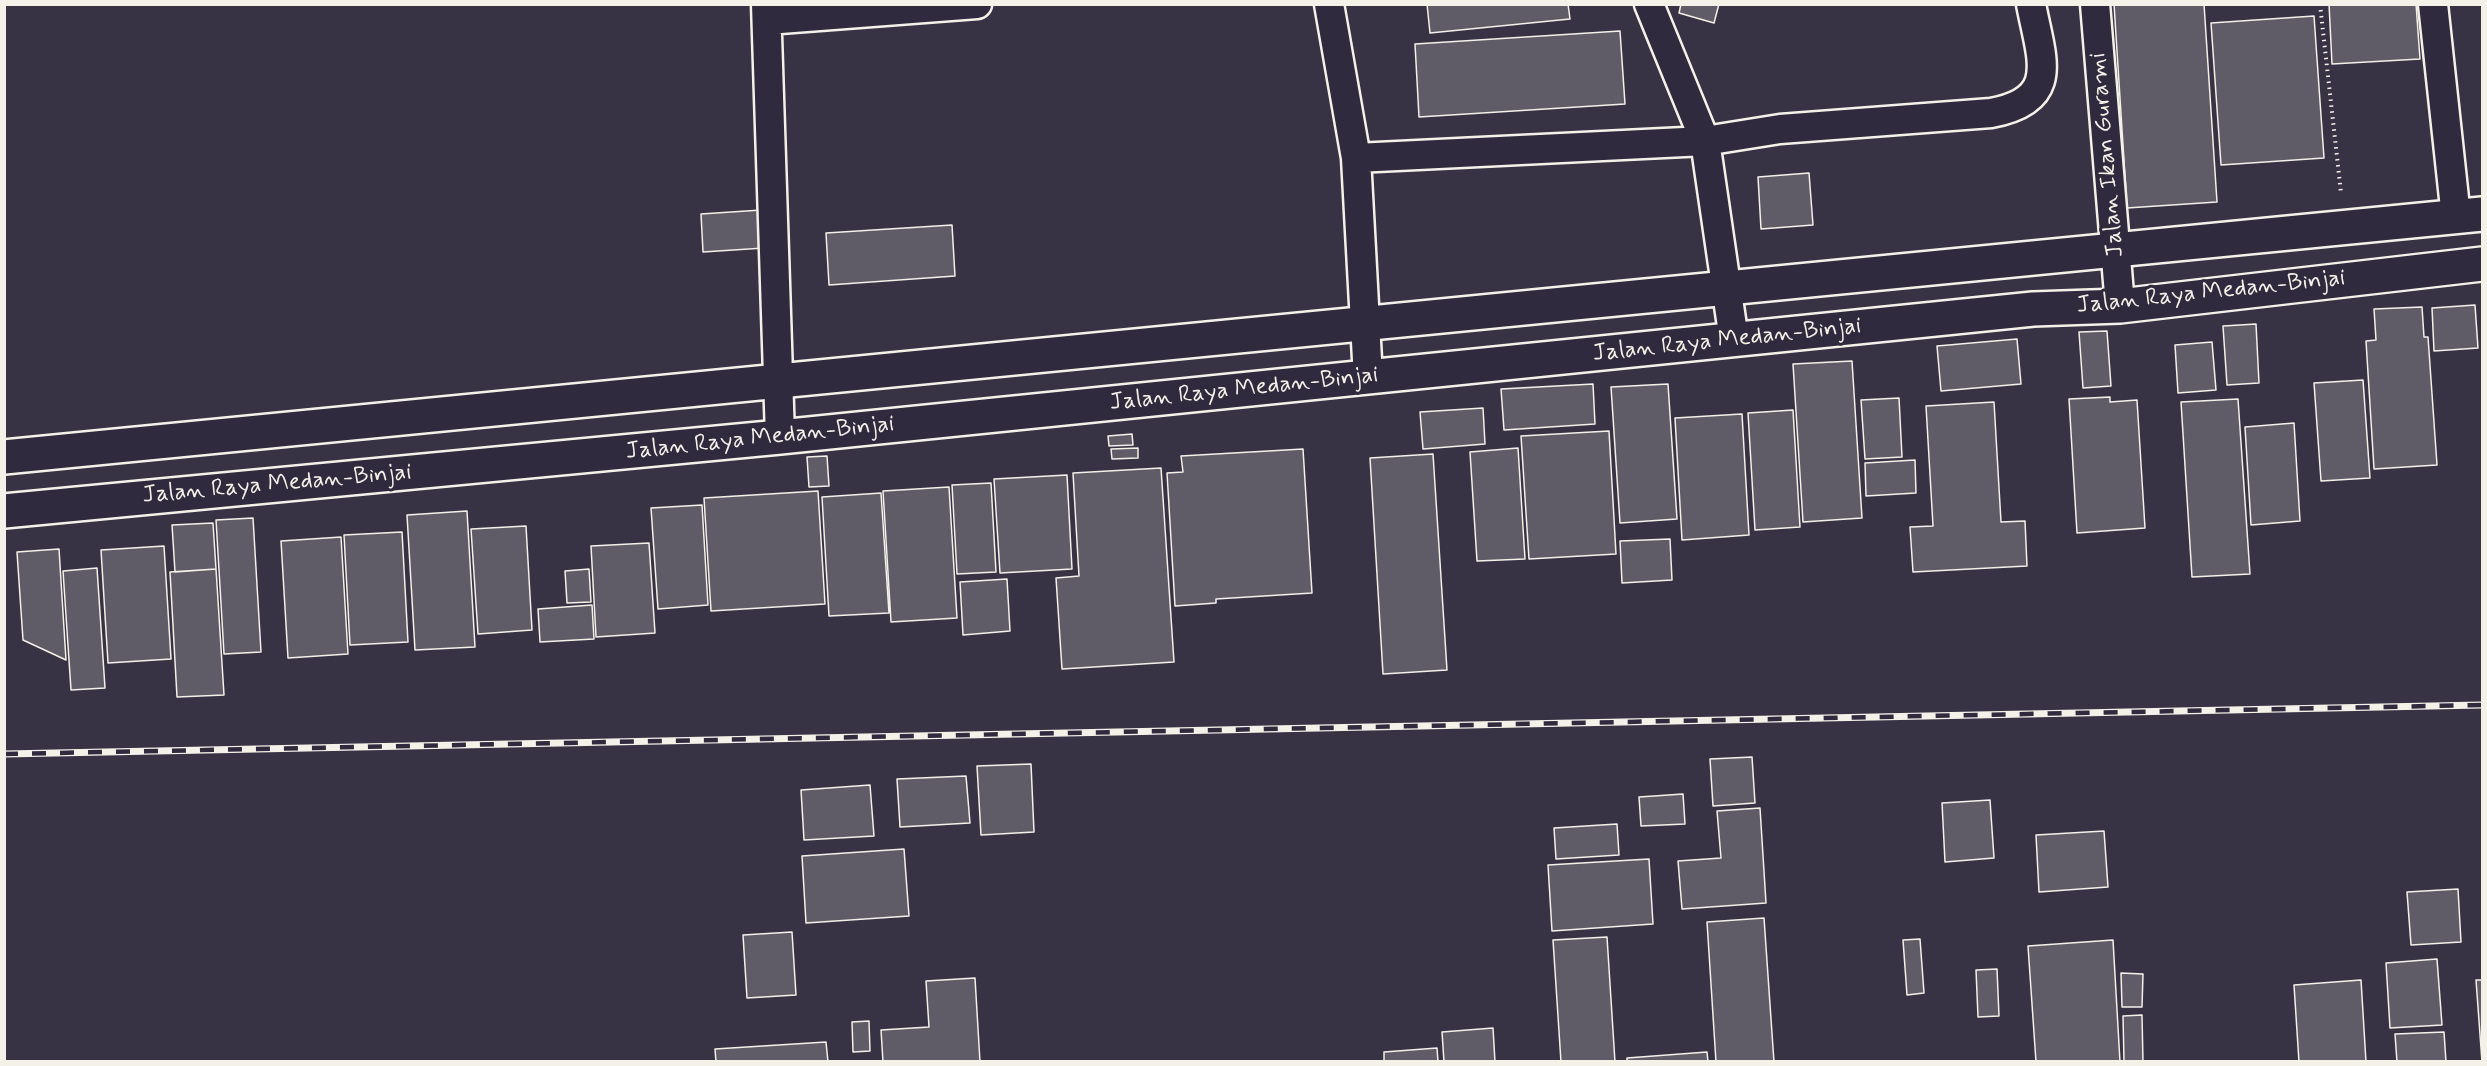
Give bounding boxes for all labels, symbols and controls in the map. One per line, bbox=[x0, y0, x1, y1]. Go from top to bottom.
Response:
street label: Jalan Ikan Gurami bbox=[2085, 52, 2131, 258]
street label: Jalan Raya Medan-Binjai bbox=[2075, 265, 2347, 321]
street label: Jalan Raya Medan-Binjai bbox=[1591, 313, 1863, 369]
street label: Jalan Raya Medan-Binjai bbox=[1108, 362, 1380, 418]
street label: Jalan Raya Medan-Binjai bbox=[624, 411, 896, 467]
street label: Jalan Raya Medan-Binjai bbox=[141, 459, 413, 511]

